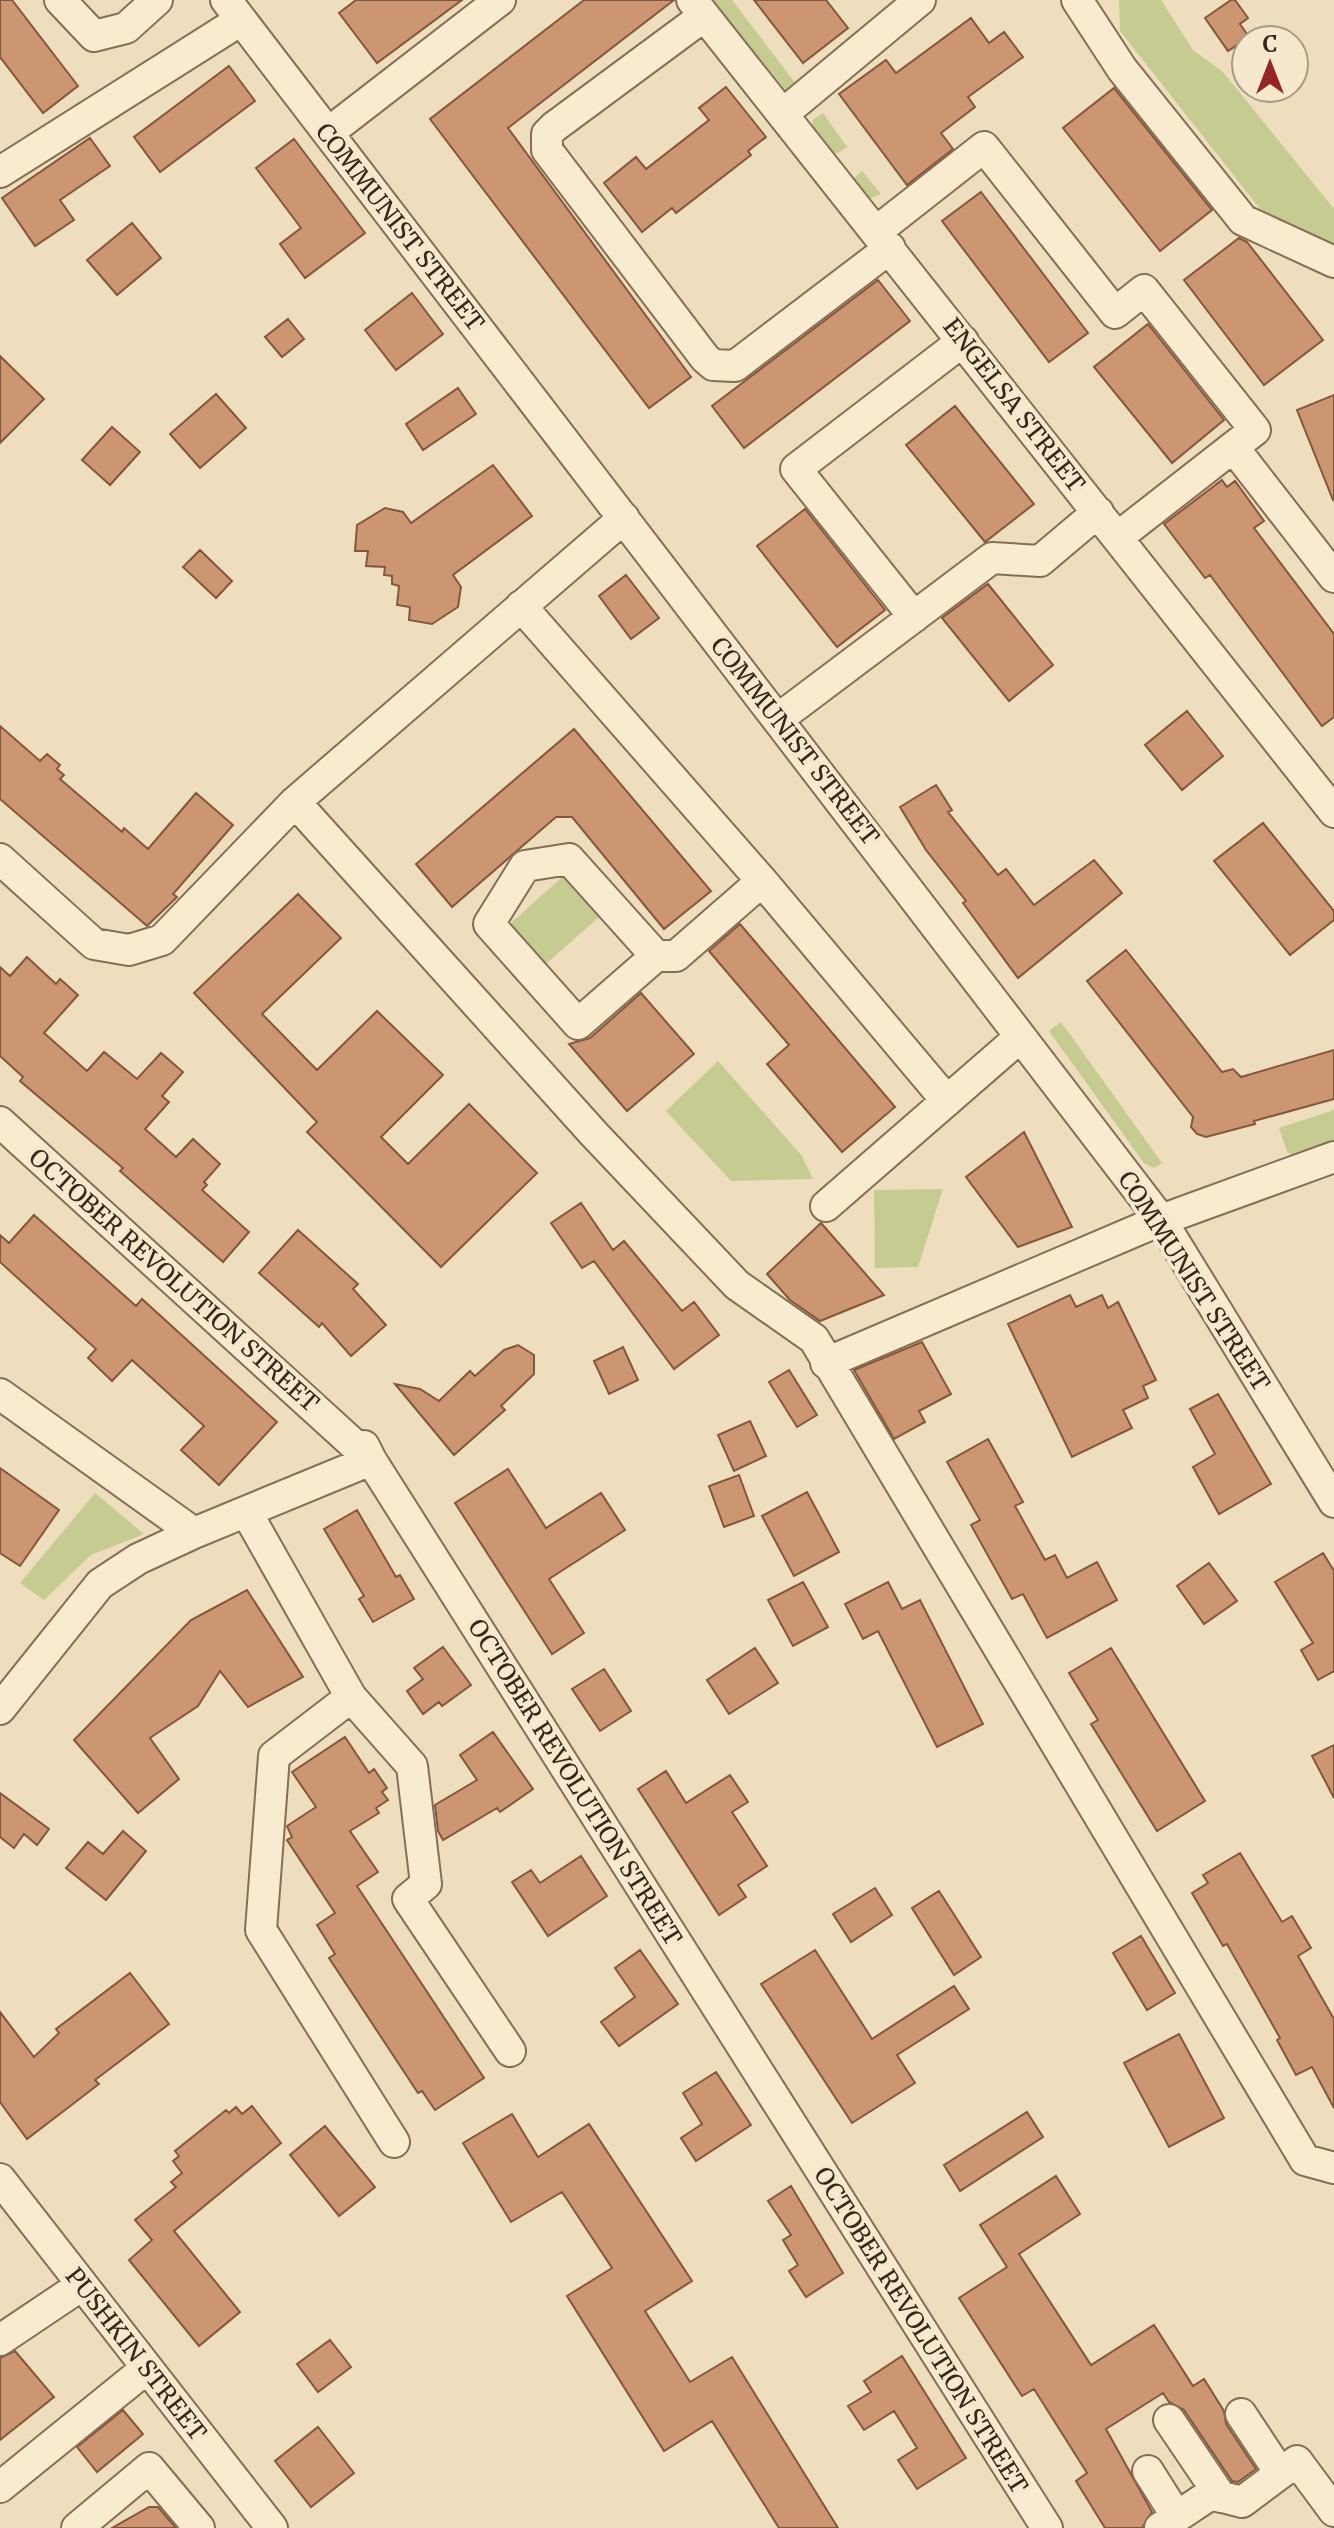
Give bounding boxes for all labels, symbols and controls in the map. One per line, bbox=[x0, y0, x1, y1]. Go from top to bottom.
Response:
north arrow bbox=[1230, 24, 1310, 104]
text: С bbox=[1263, 30, 1277, 58]
street label: COMMUNIST STREET bbox=[309, 117, 491, 338]
street label: ENGELSA STREET bbox=[936, 312, 1092, 498]
street label: COMMUNIST STREET bbox=[704, 631, 886, 852]
street label: OCTOBER REVOLUTION STREET bbox=[23, 1142, 326, 1419]
street label: COMMUNIST STREET bbox=[1111, 1165, 1277, 1397]
street label: OCTOBER REVOLUTION STREET bbox=[461, 1613, 689, 1951]
street label: OCTOBER REVOLUTION STREET bbox=[807, 2161, 1035, 2499]
street label: PUSHKIN STREET bbox=[59, 2261, 213, 2447]

